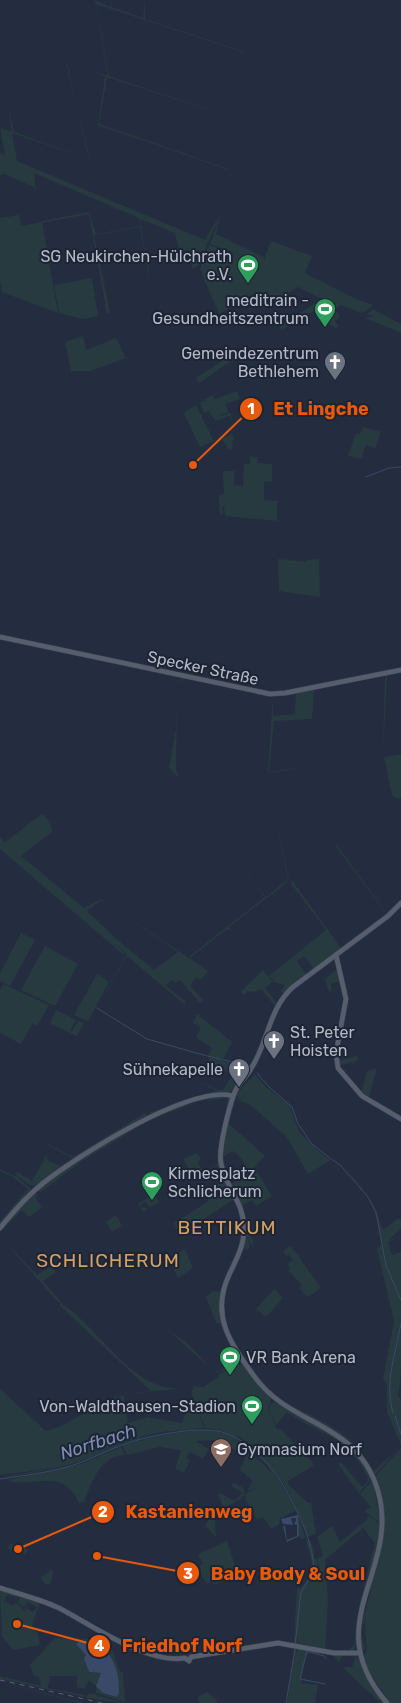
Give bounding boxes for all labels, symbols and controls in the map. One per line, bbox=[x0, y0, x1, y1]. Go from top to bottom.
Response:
place label: SG Neukirchen-Hülchrath e.V. bbox=[40, 247, 232, 284]
sports icon: SG Neukirchen-Hülchrath e.V. bbox=[236, 253, 260, 284]
place label: meditrain - Gesundheitszentrum bbox=[152, 291, 309, 328]
sports icon: meditrain - Gesundheitszentrum bbox=[313, 297, 337, 328]
place label: Gemeindezentrum Bethlehem bbox=[181, 344, 319, 381]
church icon: Gemeindezentrum Bethlehem bbox=[323, 350, 347, 381]
callout: Et Lingche bbox=[238, 392, 379, 425]
text: Et Lingche bbox=[273, 398, 369, 420]
text: 1 bbox=[247, 400, 255, 418]
street label: Specker Straße bbox=[146, 647, 260, 689]
place label: St. Peter Hoisten bbox=[290, 1023, 355, 1060]
church icon: St. Peter Hoisten bbox=[262, 1029, 286, 1060]
church icon: Sühnekapelle bbox=[227, 1057, 251, 1088]
place label: Sühnekapelle bbox=[123, 1060, 223, 1079]
place label: Kirmesplatz Schlicherum bbox=[168, 1164, 262, 1201]
sports icon: Kirmesplatz Schlicherum bbox=[140, 1170, 164, 1201]
district label: BETTIKUM bbox=[177, 1216, 277, 1239]
district label: SCHLICHERUM bbox=[36, 1249, 180, 1272]
sports icon: VR Bank Arena bbox=[218, 1345, 242, 1376]
place label: VR Bank Arena bbox=[246, 1348, 356, 1367]
sports icon: Von-Waldthausen-Stadion bbox=[240, 1394, 264, 1425]
place label: Von-Waldthausen-Stadion bbox=[39, 1397, 236, 1416]
water label: Norfbach bbox=[57, 1419, 139, 1465]
school or university icon: Gymnasium Norf bbox=[209, 1437, 233, 1468]
place label: Gymnasium Norf bbox=[237, 1440, 363, 1459]
callout: Kastanienweg bbox=[90, 1496, 262, 1529]
text: Kastanienweg bbox=[125, 1501, 253, 1523]
text: 2 bbox=[98, 1503, 108, 1521]
callout: Baby Body & Soul bbox=[176, 1557, 376, 1590]
text: Baby Body & Soul bbox=[211, 1563, 365, 1585]
text: 3 bbox=[183, 1565, 193, 1583]
callout: Friedhof Norf bbox=[87, 1629, 253, 1662]
text: Friedhof Norf bbox=[122, 1635, 242, 1657]
text: 4 bbox=[94, 1637, 104, 1655]

